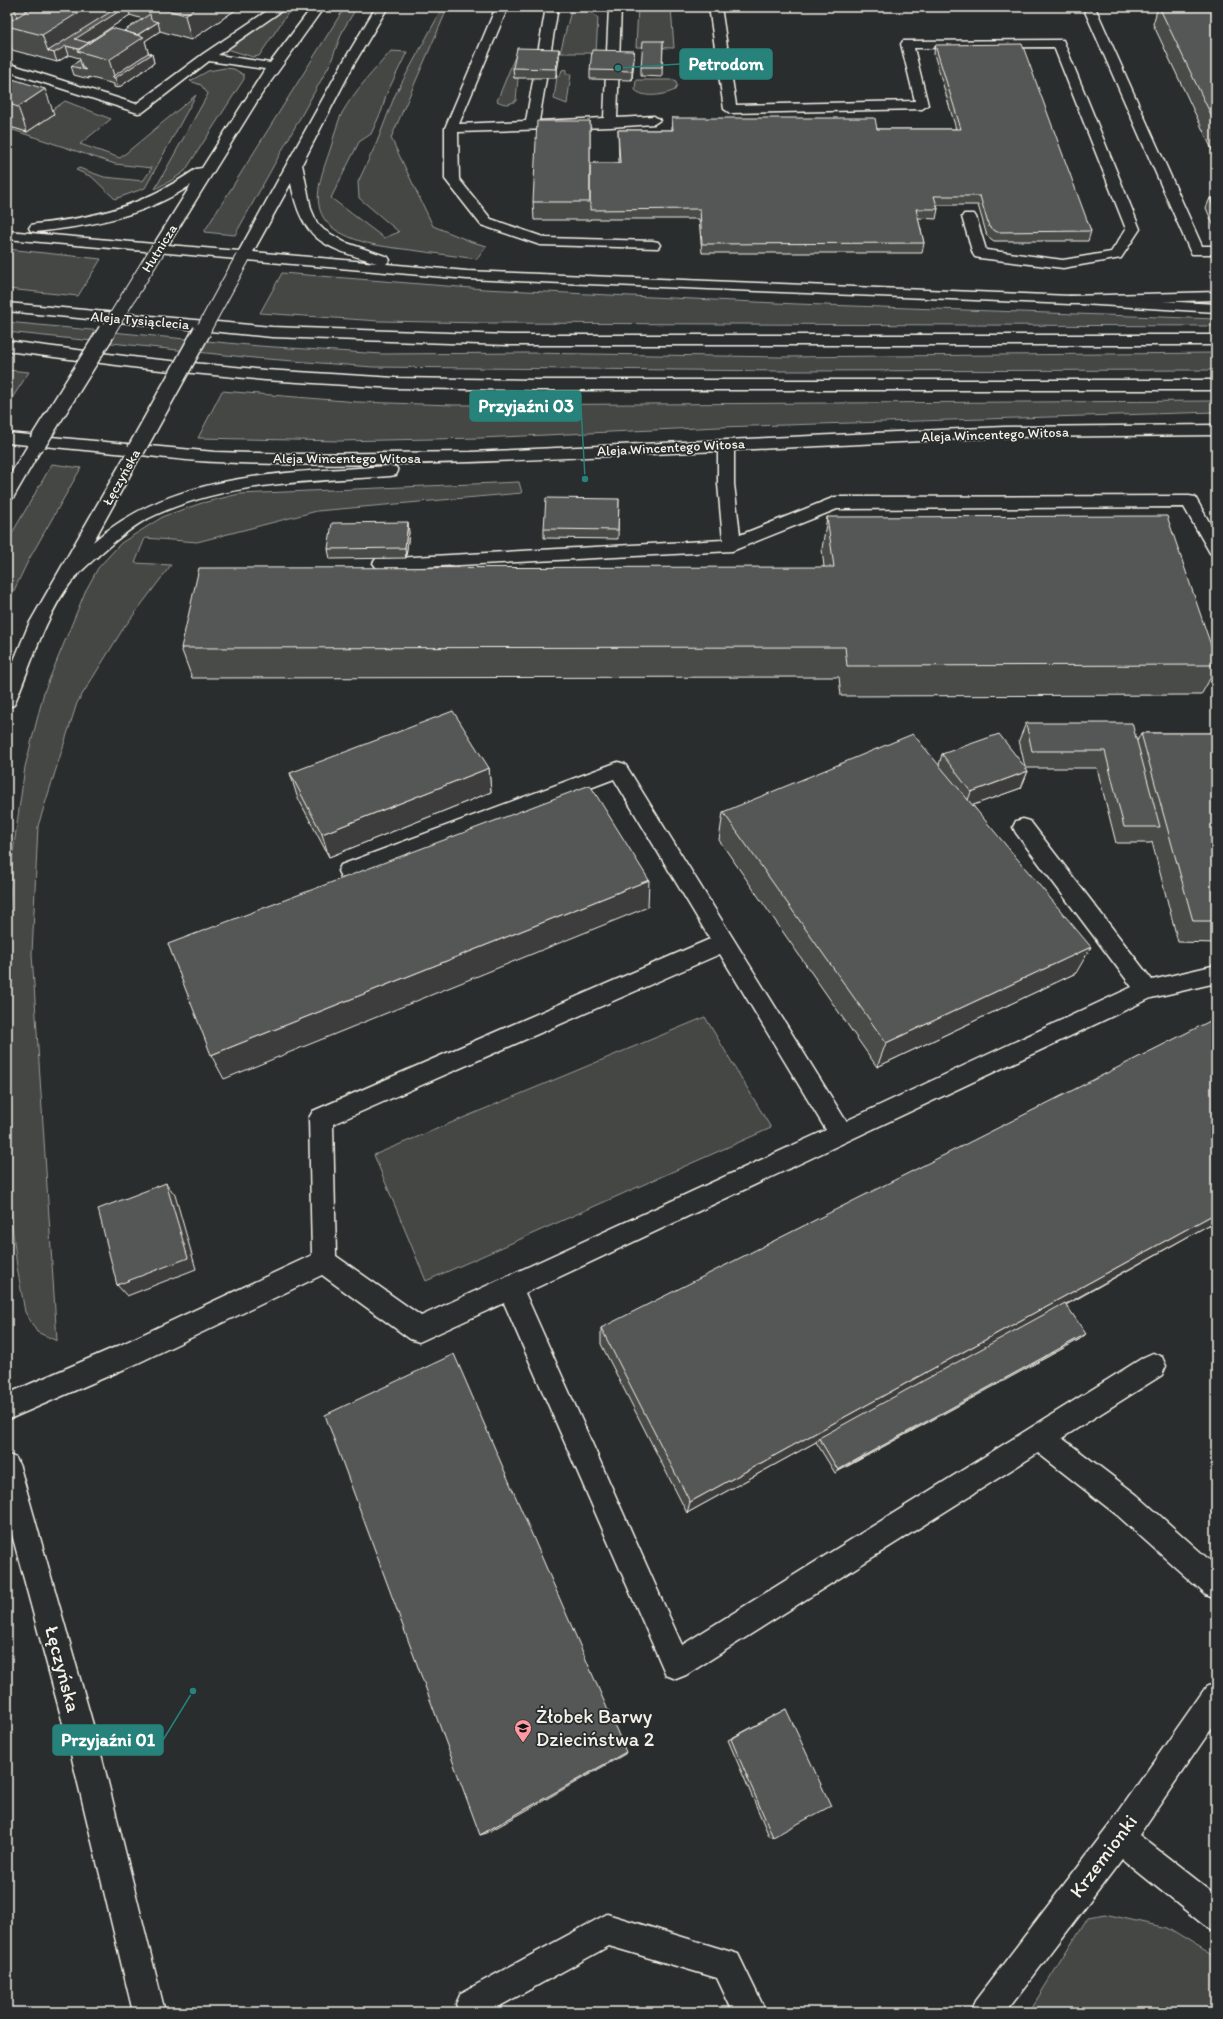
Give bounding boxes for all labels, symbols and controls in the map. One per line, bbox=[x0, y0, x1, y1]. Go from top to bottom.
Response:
callout: Petrodom bbox=[680, 49, 772, 79]
text: Petrodom bbox=[688, 53, 764, 75]
street label: Hutnicza bbox=[138, 220, 181, 276]
street label: Aleja Tysiąclecia bbox=[90, 308, 191, 333]
callout: Przyjaźni 03 bbox=[470, 391, 581, 421]
text: Przyjaźni 03 bbox=[478, 395, 574, 417]
street label: Aleja Wincentego Witosa bbox=[921, 423, 1070, 446]
street label: Aleja Wincentego Witosa bbox=[597, 435, 746, 460]
street label: Łęczyńska bbox=[99, 445, 144, 509]
street label: Aleja Wincentego Witosa bbox=[273, 450, 422, 467]
street label: Łęczyńska bbox=[40, 1623, 86, 1716]
place label: Żłobek Barwy Dzieciństwa 2 bbox=[536, 1704, 655, 1751]
school or university icon: Żłobek Barwy Dzieciństwa 2 bbox=[513, 1718, 533, 1743]
callout: Przyjaźni 01 bbox=[53, 1725, 163, 1755]
text: Przyjaźni 01 bbox=[61, 1729, 156, 1751]
street label: Krzemionki bbox=[1064, 1810, 1142, 1902]

